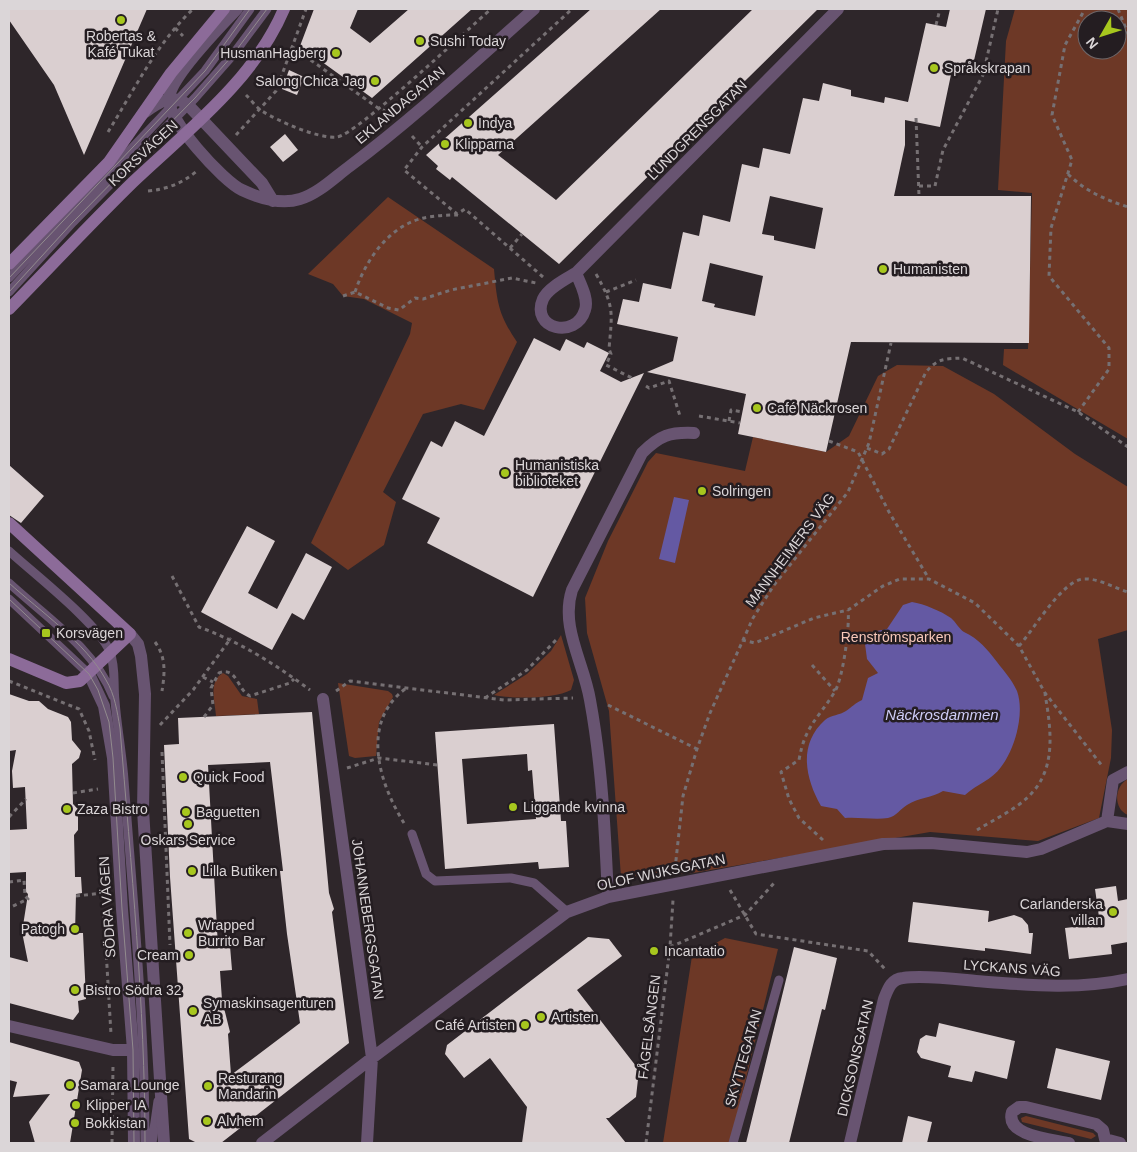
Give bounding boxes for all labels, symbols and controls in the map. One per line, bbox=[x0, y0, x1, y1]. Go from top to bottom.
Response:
north arrow bbox=[1077, 10, 1127, 60]
marker: Robertas & Kafé Tukat bbox=[115, 14, 127, 26]
place label: Robertas & Kafé Tukat bbox=[86, 28, 157, 60]
place label: Sushi Today bbox=[430, 33, 506, 49]
text: N bbox=[1082, 34, 1101, 52]
marker: Sushi Today bbox=[414, 35, 426, 47]
place label: HusmanHagberg bbox=[220, 45, 326, 61]
marker: HusmanHagberg bbox=[330, 47, 342, 59]
place label: Språkskrapan bbox=[944, 60, 1030, 76]
marker: Språkskrapan bbox=[928, 62, 940, 74]
street label: EKLANDAGATAN bbox=[352, 63, 448, 147]
place label: Salong Chica Jag bbox=[255, 73, 365, 89]
marker: Salong Chica Jag bbox=[369, 75, 381, 87]
street label: LUNDGRENSGATAN bbox=[644, 77, 750, 183]
place label: Indya bbox=[478, 115, 512, 131]
street label: KORSVÄGEN bbox=[105, 117, 181, 189]
marker: Indya bbox=[462, 117, 474, 129]
place label: Klipparna bbox=[455, 136, 514, 152]
marker: Klipparna bbox=[439, 138, 451, 150]
place label: Humanisten bbox=[893, 261, 968, 277]
marker: Humanisten bbox=[877, 263, 889, 275]
place label: Café Näckrosen bbox=[767, 400, 867, 416]
marker: Café Näckrosen bbox=[751, 402, 763, 414]
place label: Humanistiska biblioteket bbox=[515, 457, 599, 489]
marker: Humanistiska biblioteket bbox=[499, 467, 511, 479]
place label: Solringen bbox=[712, 483, 771, 499]
marker: Solringen bbox=[696, 485, 708, 497]
street label: MANNHEIMERS VÄG bbox=[742, 490, 838, 610]
place label: Korsvägen bbox=[56, 625, 123, 641]
marker: Korsvägen bbox=[40, 627, 52, 639]
park label: Renströmsparken bbox=[841, 629, 951, 645]
water label: Näckrosdammen bbox=[885, 706, 999, 723]
place label: Quick Food bbox=[193, 769, 265, 785]
marker: Quick Food bbox=[177, 771, 189, 783]
place label: Liggande kvinna bbox=[523, 799, 625, 815]
place label: Zaza Bistro bbox=[77, 801, 148, 817]
marker: Liggande kvinna bbox=[507, 801, 519, 813]
marker: Zaza Bistro bbox=[61, 803, 73, 815]
place label: Baguetten bbox=[196, 804, 260, 820]
marker: Baguetten bbox=[180, 806, 192, 818]
marker: Oskars Service bbox=[182, 818, 194, 830]
place label: Oskars Service bbox=[141, 832, 236, 848]
street label: JOHANNEBERGSGATAN bbox=[349, 838, 387, 1000]
street label: OLOF WIJKSGATAN bbox=[595, 851, 727, 893]
street label: SÖDRA VÄGEN bbox=[94, 856, 119, 958]
place label: Lilla Butiken bbox=[202, 863, 278, 879]
marker: Lilla Butiken bbox=[186, 865, 198, 877]
place label: Carlanderska villan bbox=[1020, 896, 1103, 928]
marker: Carlanderska villan bbox=[1107, 906, 1119, 918]
place label: Wrapped Burrito Bar bbox=[198, 917, 265, 949]
place label: Patogh bbox=[21, 921, 65, 937]
marker: Patogh bbox=[69, 923, 81, 935]
marker: Wrapped Burrito Bar bbox=[182, 927, 194, 939]
place label: Incantatio bbox=[664, 943, 725, 959]
marker: Incantatio bbox=[648, 945, 660, 957]
place label: Cream bbox=[137, 947, 179, 963]
marker: Cream bbox=[183, 949, 195, 961]
street label: LYCKANS VÄG bbox=[963, 957, 1061, 979]
street label: FÅGELSÅNGEN bbox=[635, 974, 663, 1080]
place label: Bistro Södra 32 bbox=[85, 982, 182, 998]
marker: Bistro Södra 32 bbox=[69, 984, 81, 996]
place label: Symaskinsagenturen AB bbox=[203, 995, 334, 1027]
street label: DICKSONSGATAN bbox=[834, 998, 876, 1118]
marker: Symaskinsagenturen AB bbox=[187, 1005, 199, 1017]
street label: SKYTTEGATAN bbox=[721, 1007, 765, 1109]
place label: Artisten bbox=[551, 1009, 598, 1025]
marker: Artisten bbox=[535, 1011, 547, 1023]
place label: Café Artisten bbox=[435, 1017, 515, 1033]
marker: Café Artisten bbox=[519, 1019, 531, 1031]
place label: Resturang Mandarin bbox=[218, 1070, 283, 1102]
place label: Samara Lounge bbox=[80, 1077, 180, 1093]
marker: Samara Lounge bbox=[64, 1079, 76, 1091]
marker: Resturang Mandarin bbox=[202, 1080, 214, 1092]
place label: Klipper IA bbox=[86, 1097, 147, 1113]
marker: Klipper IA bbox=[70, 1099, 82, 1111]
place label: Alvhem bbox=[217, 1113, 264, 1129]
place label: Bokkistan bbox=[85, 1115, 146, 1131]
marker: Alvhem bbox=[201, 1115, 213, 1127]
marker: Bokkistan bbox=[69, 1117, 81, 1129]

